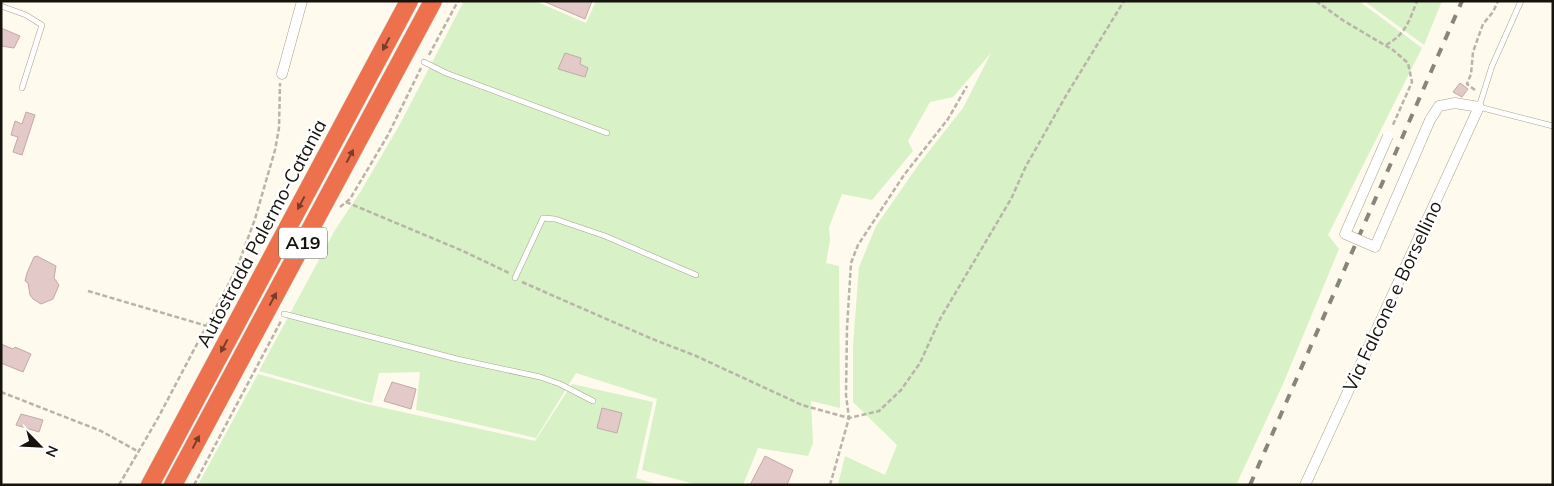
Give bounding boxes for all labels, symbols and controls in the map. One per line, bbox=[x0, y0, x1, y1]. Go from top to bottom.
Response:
one-way arrow bbox=[382, 37, 391, 51]
street label: Autostrada Palermo-Catania bbox=[191, 115, 331, 351]
one-way arrow bbox=[346, 148, 354, 163]
one-way arrow bbox=[297, 195, 305, 210]
street label: Via Falcone e Borsellino bbox=[1337, 197, 1447, 395]
road number: A19 bbox=[279, 228, 327, 258]
one-way arrow bbox=[269, 291, 277, 306]
one-way arrow bbox=[220, 339, 228, 353]
north arrow bbox=[15, 421, 65, 471]
one-way arrow bbox=[192, 435, 200, 449]
text: N bbox=[42, 443, 62, 460]

